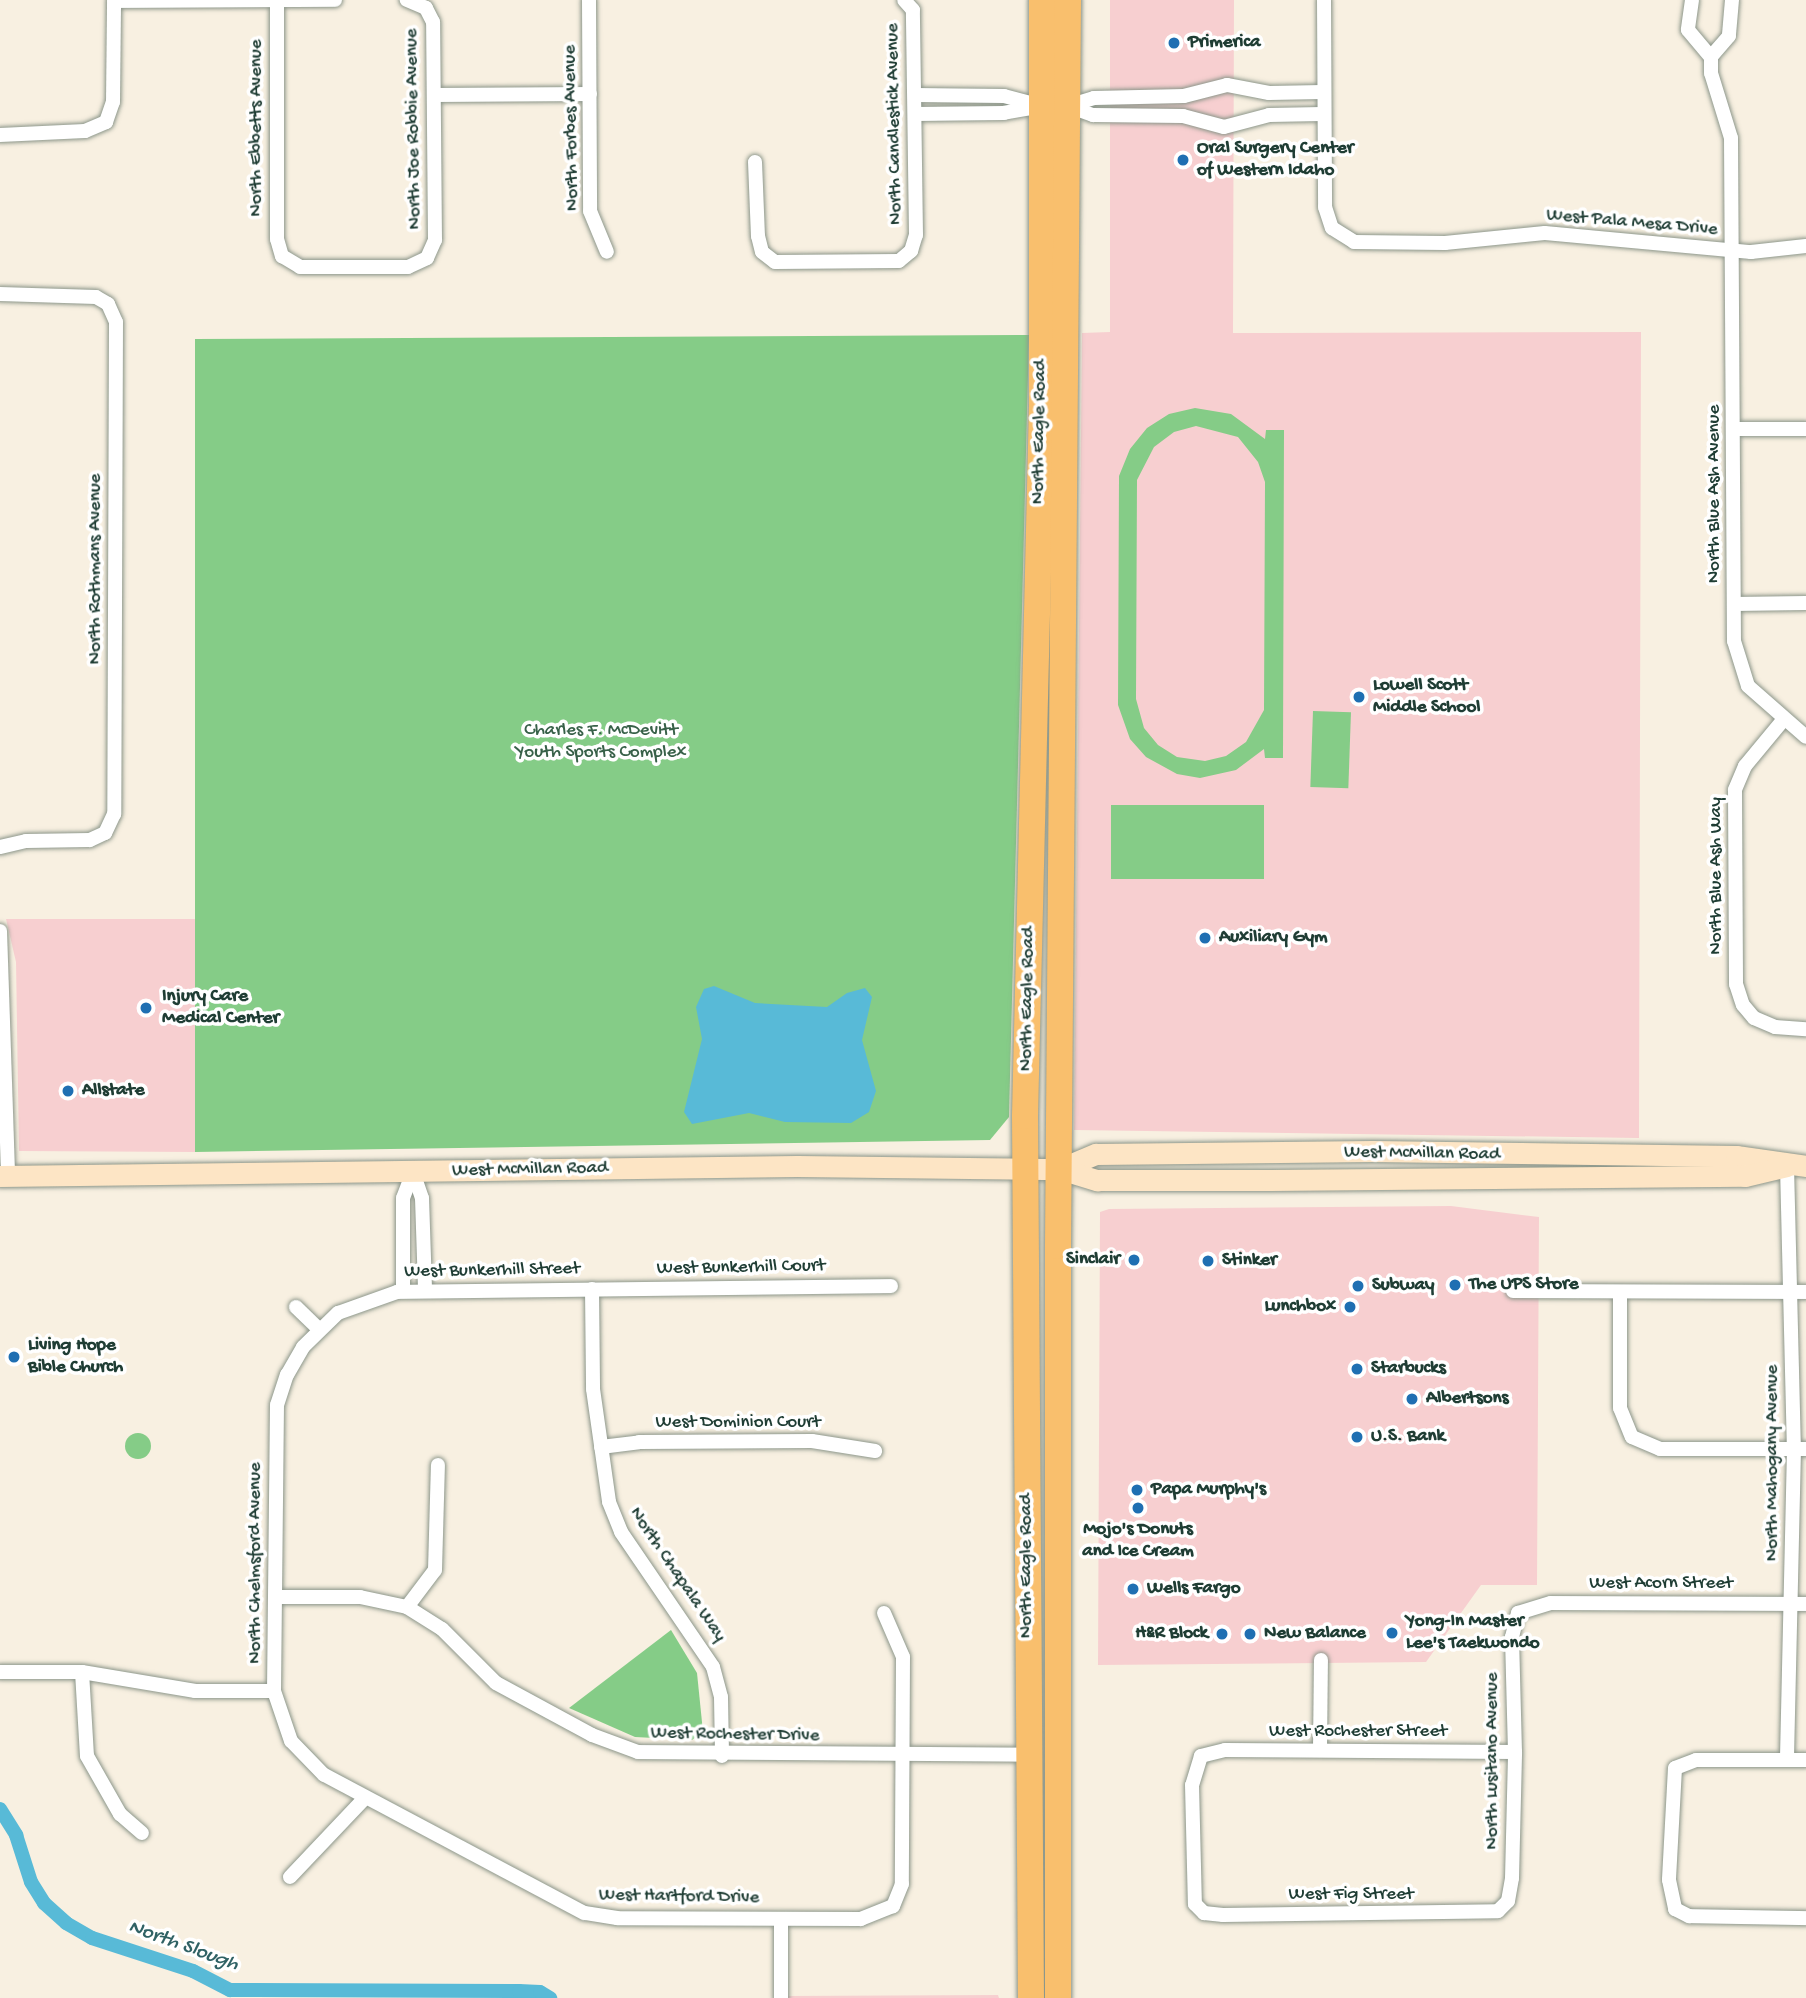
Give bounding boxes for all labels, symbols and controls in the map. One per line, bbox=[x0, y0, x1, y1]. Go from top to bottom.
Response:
street label: North Candlestick Avenue bbox=[882, 23, 908, 225]
street label: North Joe Robbie Avenue bbox=[401, 28, 427, 230]
place label: Primerica bbox=[1188, 32, 1260, 54]
marker: Primerica bbox=[1166, 35, 1182, 51]
street label: North Ebbetts Avenue bbox=[246, 39, 268, 217]
street label: North Forbes Avenue bbox=[559, 45, 585, 211]
place label: Oral Surgery Center of Western Idaho bbox=[1197, 138, 1353, 182]
marker: Oral Surgery Center of Western Idaho bbox=[1175, 152, 1191, 168]
street label: West Pala Mesa Drive bbox=[1545, 204, 1719, 242]
street label: North Eagle Road bbox=[1027, 359, 1053, 505]
street label: North Blue Ash Avenue bbox=[1704, 405, 1726, 583]
street label: North Rothmans Avenue bbox=[85, 474, 107, 664]
place label: Lowell Scott Middle School bbox=[1373, 675, 1480, 719]
marker: Lowell Scott Middle School bbox=[1351, 689, 1367, 705]
park label: Charles F. McDevitt Youth Sports Complex bbox=[515, 720, 687, 764]
street label: North Blue Ash Way bbox=[1706, 797, 1728, 955]
street label: North Eagle Road bbox=[1015, 926, 1041, 1072]
place label: Auxiliary Gym bbox=[1219, 927, 1327, 949]
marker: Auxiliary Gym bbox=[1197, 930, 1213, 946]
place label: Injury Care Medical Center bbox=[162, 986, 279, 1030]
marker: Injury Care Medical Center bbox=[136, 998, 156, 1018]
place label: Allstate bbox=[82, 1080, 144, 1102]
marker: Allstate bbox=[60, 1083, 76, 1099]
street label: West McMillan Road bbox=[1344, 1141, 1500, 1167]
street label: West McMillan Road bbox=[452, 1157, 608, 1183]
place label: Sinclair bbox=[1066, 1249, 1120, 1271]
place label: Stinker bbox=[1222, 1250, 1277, 1272]
marker: Sinclair bbox=[1126, 1252, 1142, 1268]
marker: Stinker bbox=[1200, 1253, 1216, 1269]
street label: West Bunkerhill Court bbox=[657, 1255, 825, 1281]
street label: West Bunkerhill Street bbox=[404, 1258, 580, 1284]
place label: The UPS Store bbox=[1469, 1274, 1579, 1296]
place label: Subway bbox=[1372, 1275, 1434, 1297]
marker: The UPS Store bbox=[1447, 1277, 1463, 1293]
marker: Subway bbox=[1350, 1278, 1366, 1294]
place label: Lunchbox bbox=[1265, 1296, 1336, 1318]
marker: Lunchbox bbox=[1342, 1299, 1358, 1315]
place label: Living Hope Bible Church bbox=[28, 1335, 123, 1379]
marker: Living Hope Bible Church bbox=[6, 1349, 22, 1365]
place label: Starbucks bbox=[1371, 1358, 1446, 1380]
marker: Starbucks bbox=[1349, 1361, 1365, 1377]
street label: North Mahogany Avenue bbox=[1762, 1365, 1784, 1561]
place label: Albertsons bbox=[1426, 1388, 1509, 1410]
marker: Albertsons bbox=[1404, 1391, 1420, 1407]
street label: West Dominion Court bbox=[655, 1412, 821, 1434]
place label: U.S. Bank bbox=[1371, 1426, 1445, 1448]
marker: U.S. Bank bbox=[1349, 1429, 1365, 1445]
street label: North Chelmsford Avenue bbox=[245, 1462, 267, 1664]
place label: Papa Murphy's bbox=[1151, 1479, 1266, 1501]
marker: Papa Murphy's bbox=[1129, 1482, 1145, 1498]
street label: North Eagle Road bbox=[1016, 1494, 1038, 1638]
marker: Mojo's Donuts and Ice Cream bbox=[1130, 1500, 1146, 1516]
street label: North Chapala Way bbox=[623, 1503, 731, 1647]
place label: Mojo's Donuts and Ice Cream bbox=[1082, 1519, 1194, 1563]
street label: West Acorn Street bbox=[1589, 1573, 1733, 1595]
place label: Wells Fargo bbox=[1147, 1578, 1240, 1600]
marker: Wells Fargo bbox=[1125, 1581, 1141, 1597]
place label: Yong-In Master Lee's Taekwondo bbox=[1406, 1611, 1540, 1655]
place label: H&R Block bbox=[1135, 1623, 1208, 1645]
place label: New Balance bbox=[1264, 1623, 1366, 1645]
marker: Yong-In Master Lee's Taekwondo bbox=[1384, 1625, 1400, 1641]
marker: H&R Block bbox=[1214, 1626, 1230, 1642]
marker: New Balance bbox=[1242, 1626, 1258, 1642]
street label: North Lusitano Avenue bbox=[1482, 1672, 1504, 1850]
street label: West Rochester Street bbox=[1269, 1721, 1447, 1743]
street label: West Rochester Drive bbox=[650, 1722, 820, 1748]
street label: West Hartford Drive bbox=[599, 1884, 759, 1910]
street label: West Fig Street bbox=[1288, 1884, 1414, 1906]
water label: North Slough bbox=[125, 1915, 241, 1979]

